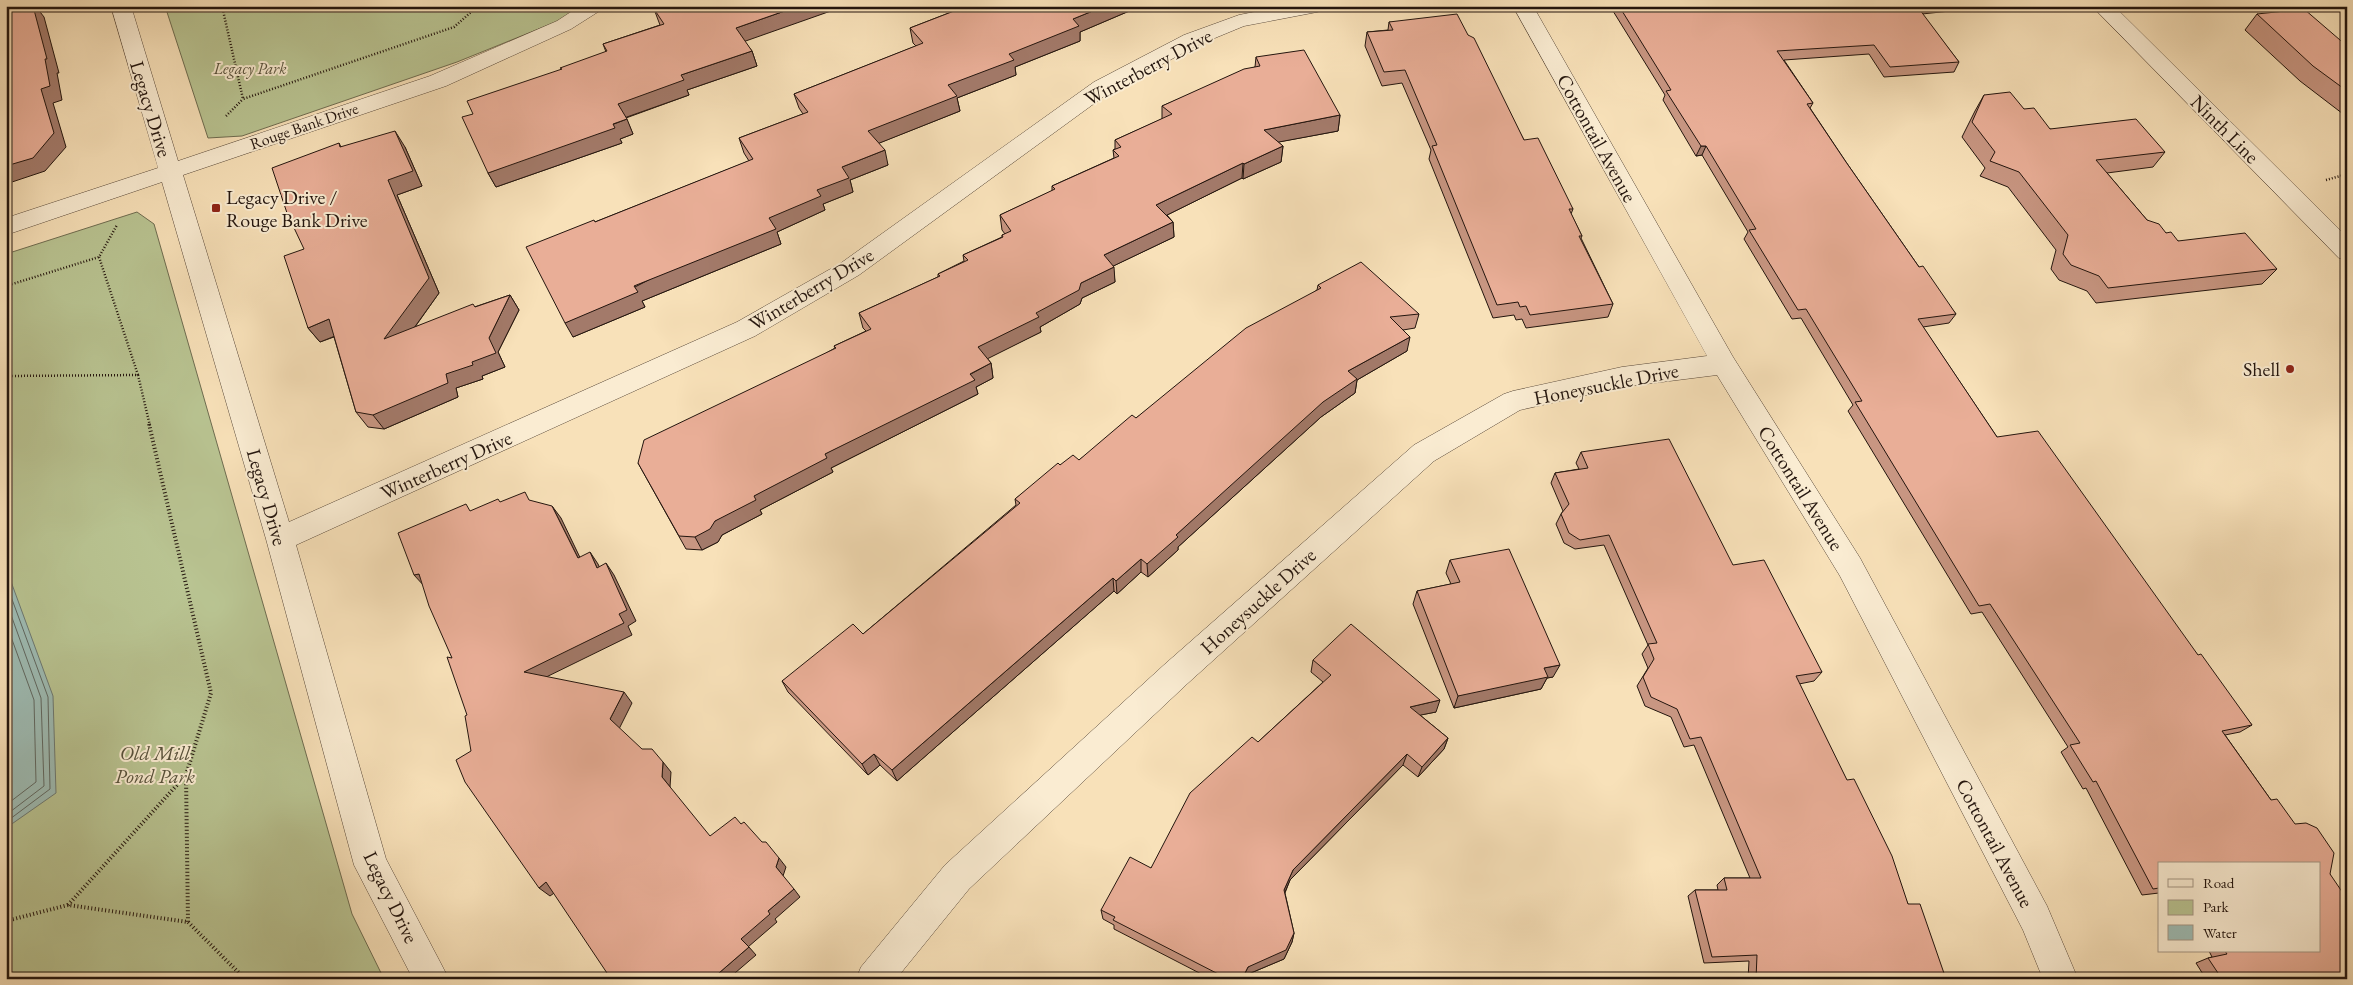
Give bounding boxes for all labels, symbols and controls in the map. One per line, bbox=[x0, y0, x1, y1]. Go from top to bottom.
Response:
street label: Winterberry Drive bbox=[1080, 22, 1217, 112]
street label: Legacy Drive bbox=[124, 58, 178, 161]
park label: Legacy Park bbox=[213, 58, 287, 79]
street label: Cottontail Avenue bbox=[1551, 69, 1643, 207]
street label: Ninth Line bbox=[2185, 89, 2265, 169]
street label: Rouge Bank Drive bbox=[247, 98, 361, 154]
place label: Legacy Drive / Rouge Bank Drive bbox=[226, 184, 368, 233]
marker: Legacy Drive / Rouge Bank Drive bbox=[210, 202, 222, 214]
street label: Winterberry Drive bbox=[744, 241, 878, 336]
place label: Shell bbox=[2243, 356, 2280, 382]
street label: Honeysuckle Drive bbox=[1531, 357, 1681, 411]
marker: Shell bbox=[2284, 363, 2296, 375]
street label: Cottontail Avenue bbox=[1752, 421, 1850, 555]
street label: Winterberry Drive bbox=[376, 424, 516, 506]
street label: Legacy Drive bbox=[241, 446, 293, 549]
street label: Honeysuckle Drive bbox=[1195, 542, 1321, 660]
park label: Old Mill Pond Park bbox=[115, 740, 195, 789]
street label: Cottontail Avenue bbox=[1950, 774, 2040, 912]
street label: Legacy Drive bbox=[358, 847, 425, 948]
legend bbox=[2158, 862, 2320, 952]
text: Road bbox=[2203, 873, 2235, 892]
text: Park bbox=[2203, 897, 2230, 916]
text: Water bbox=[2203, 923, 2237, 942]

